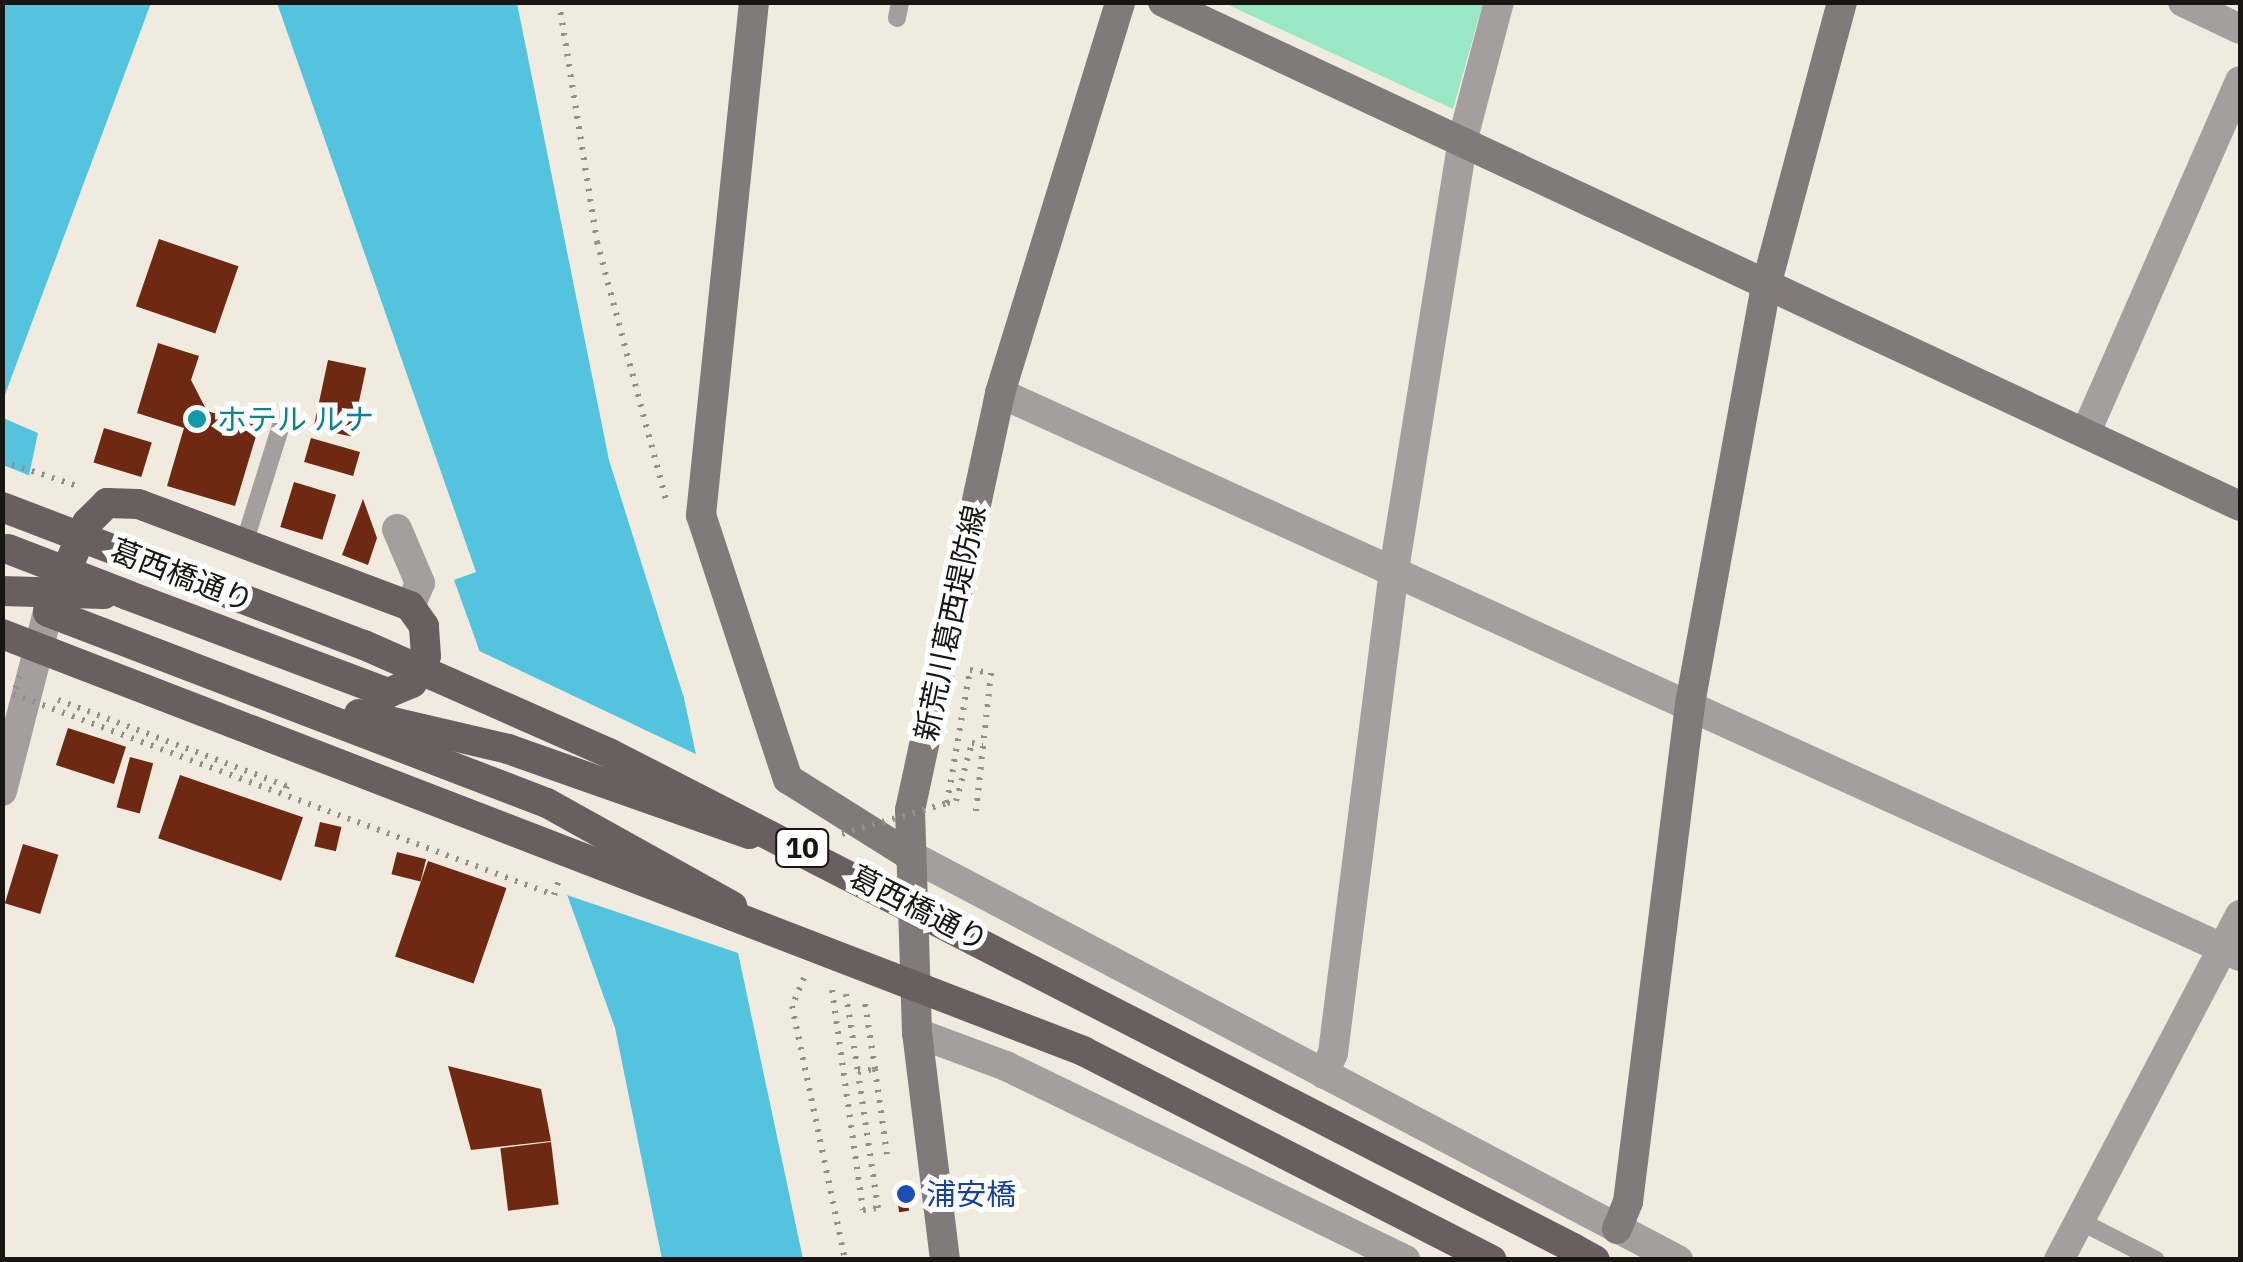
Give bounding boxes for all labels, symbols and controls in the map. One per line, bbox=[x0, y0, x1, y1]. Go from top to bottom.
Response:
place label: ホテル ルナ bbox=[217, 401, 374, 437]
marker: ホテル ルナ bbox=[186, 408, 208, 430]
street label: 新荒川葛西堤防線 bbox=[907, 502, 993, 744]
street label: 葛西橋通り bbox=[106, 531, 258, 619]
road number: 10 bbox=[774, 825, 830, 871]
street label: 葛西橋通り bbox=[844, 858, 994, 958]
place label: 浦安橋 bbox=[926, 1176, 1016, 1212]
marker: 浦安橋 bbox=[895, 1183, 917, 1205]

